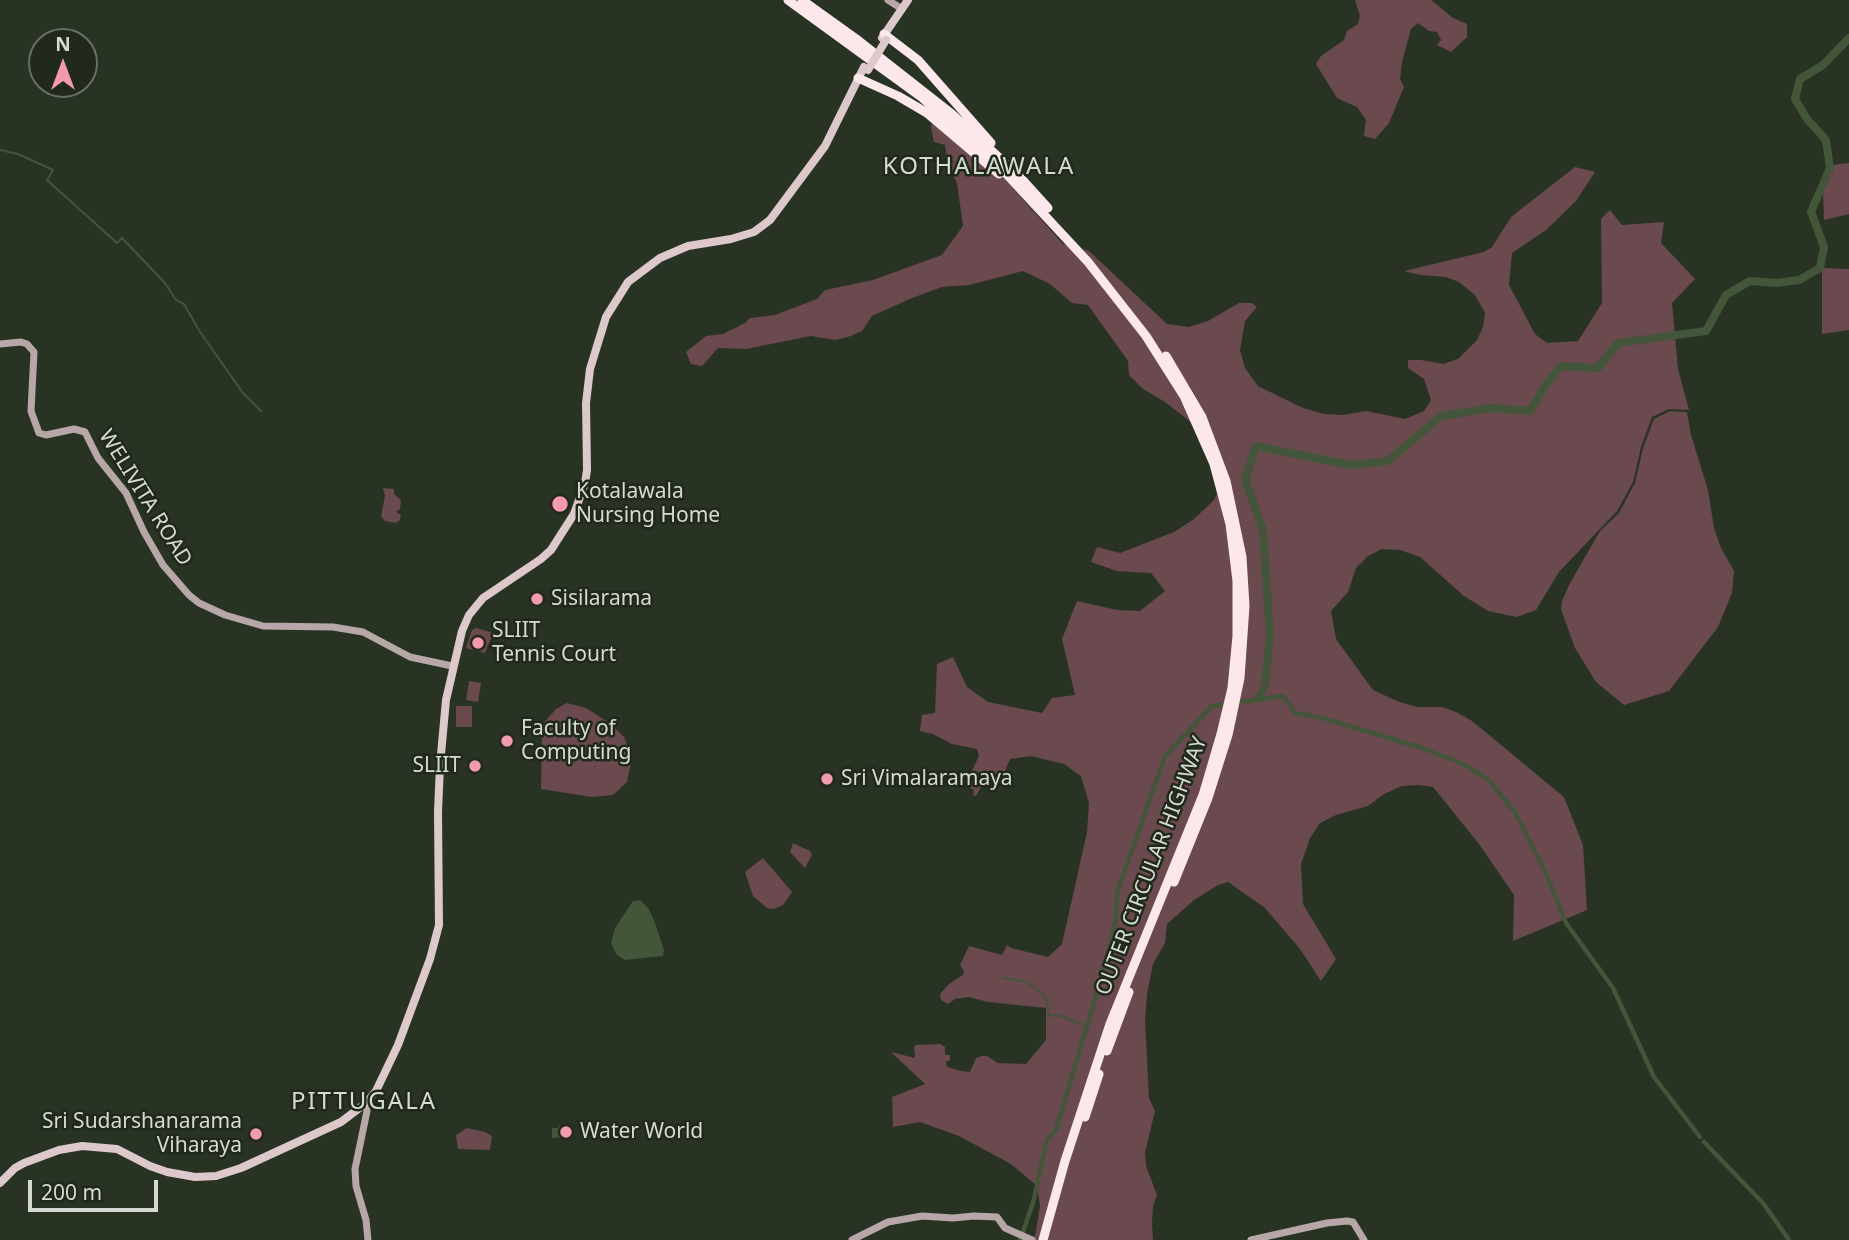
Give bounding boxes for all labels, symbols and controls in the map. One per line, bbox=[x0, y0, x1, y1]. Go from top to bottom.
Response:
north arrow bbox=[28, 28, 98, 98]
text: N bbox=[55, 31, 71, 57]
district label: KOTHALAWALA bbox=[884, 153, 1074, 181]
street label: WELIVITA ROAD bbox=[93, 425, 197, 571]
place label: Kotalawala Nursing Home bbox=[576, 479, 720, 529]
marker: Kotalawala Nursing Home bbox=[550, 494, 570, 514]
place label: Sisilarama bbox=[551, 586, 652, 612]
marker: Sisilarama bbox=[529, 591, 545, 607]
place label: SLIIT Tennis Court bbox=[492, 618, 616, 668]
marker: SLIIT Tennis Court bbox=[470, 635, 486, 651]
place label: Faculty of Computing bbox=[521, 716, 631, 766]
marker: Faculty of Computing bbox=[499, 733, 515, 749]
street label: OUTER CIRCULAR HIGHWAY bbox=[1091, 733, 1213, 999]
place label: SLIIT bbox=[413, 753, 461, 779]
marker: SLIIT bbox=[467, 758, 483, 774]
place label: Sri Vimalaramaya bbox=[841, 766, 1013, 792]
marker: Sri Vimalaramaya bbox=[819, 771, 835, 787]
district label: PITTUGALA bbox=[292, 1088, 436, 1116]
place label: Sri Sudarshanarama Viharaya bbox=[42, 1109, 242, 1159]
place label: Water World bbox=[580, 1119, 703, 1145]
marker: Water World bbox=[558, 1124, 574, 1140]
marker: Sri Sudarshanarama Viharaya bbox=[248, 1126, 264, 1142]
scale bar bbox=[32, 1166, 161, 1210]
text: 200 m bbox=[41, 1178, 102, 1206]

